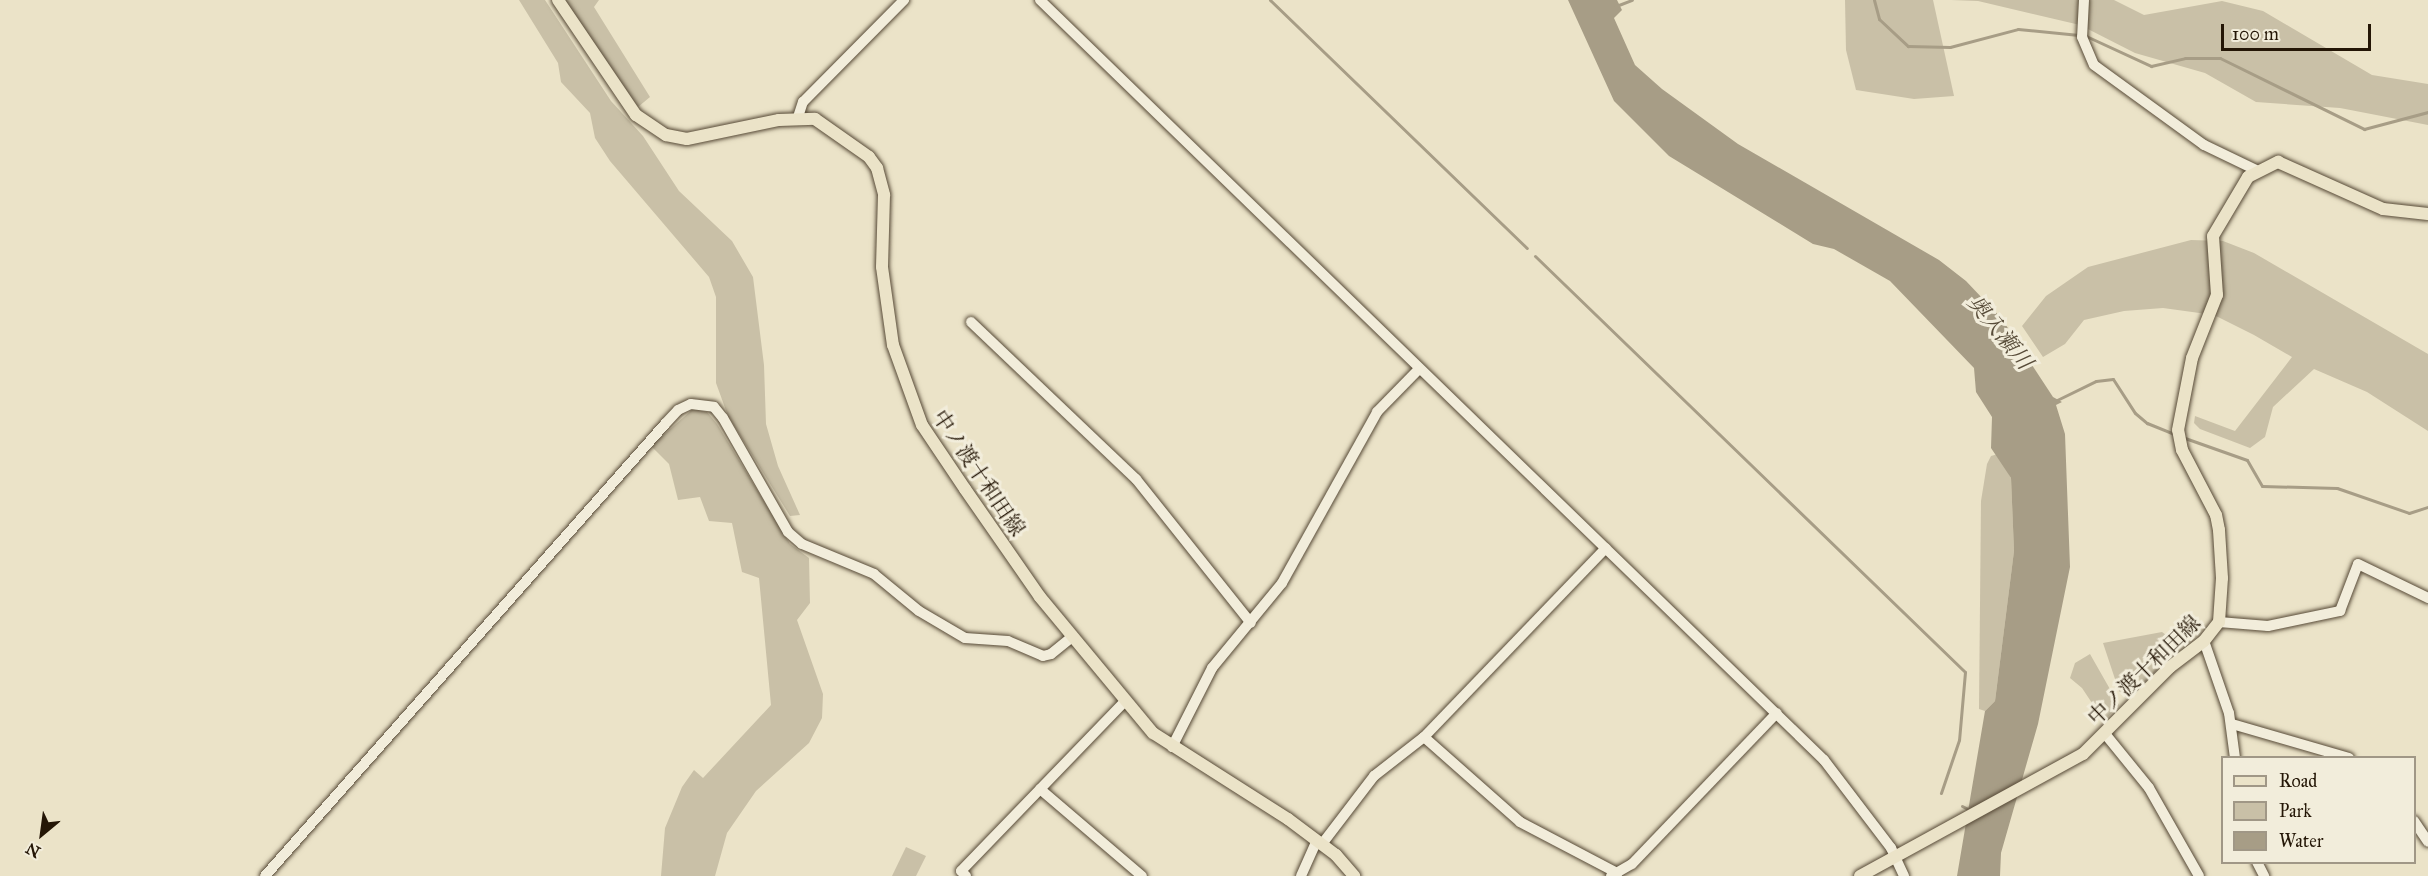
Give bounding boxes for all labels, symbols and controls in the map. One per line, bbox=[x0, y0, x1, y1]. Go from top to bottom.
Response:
scale bar bbox=[2224, 12, 2374, 50]
text: 100 m bbox=[2232, 23, 2279, 45]
water label: 奥入瀬川 bbox=[1962, 289, 2038, 375]
street label: 中ノ渡十和田線 bbox=[927, 405, 1031, 541]
street label: 中ノ渡十和田線 bbox=[2082, 610, 2206, 730]
legend bbox=[2221, 756, 2416, 864]
text: Road bbox=[2279, 770, 2317, 792]
text: Park bbox=[2279, 800, 2312, 822]
north arrow bbox=[12, 804, 72, 864]
text: Water bbox=[2279, 830, 2323, 852]
text: N bbox=[22, 839, 44, 862]

